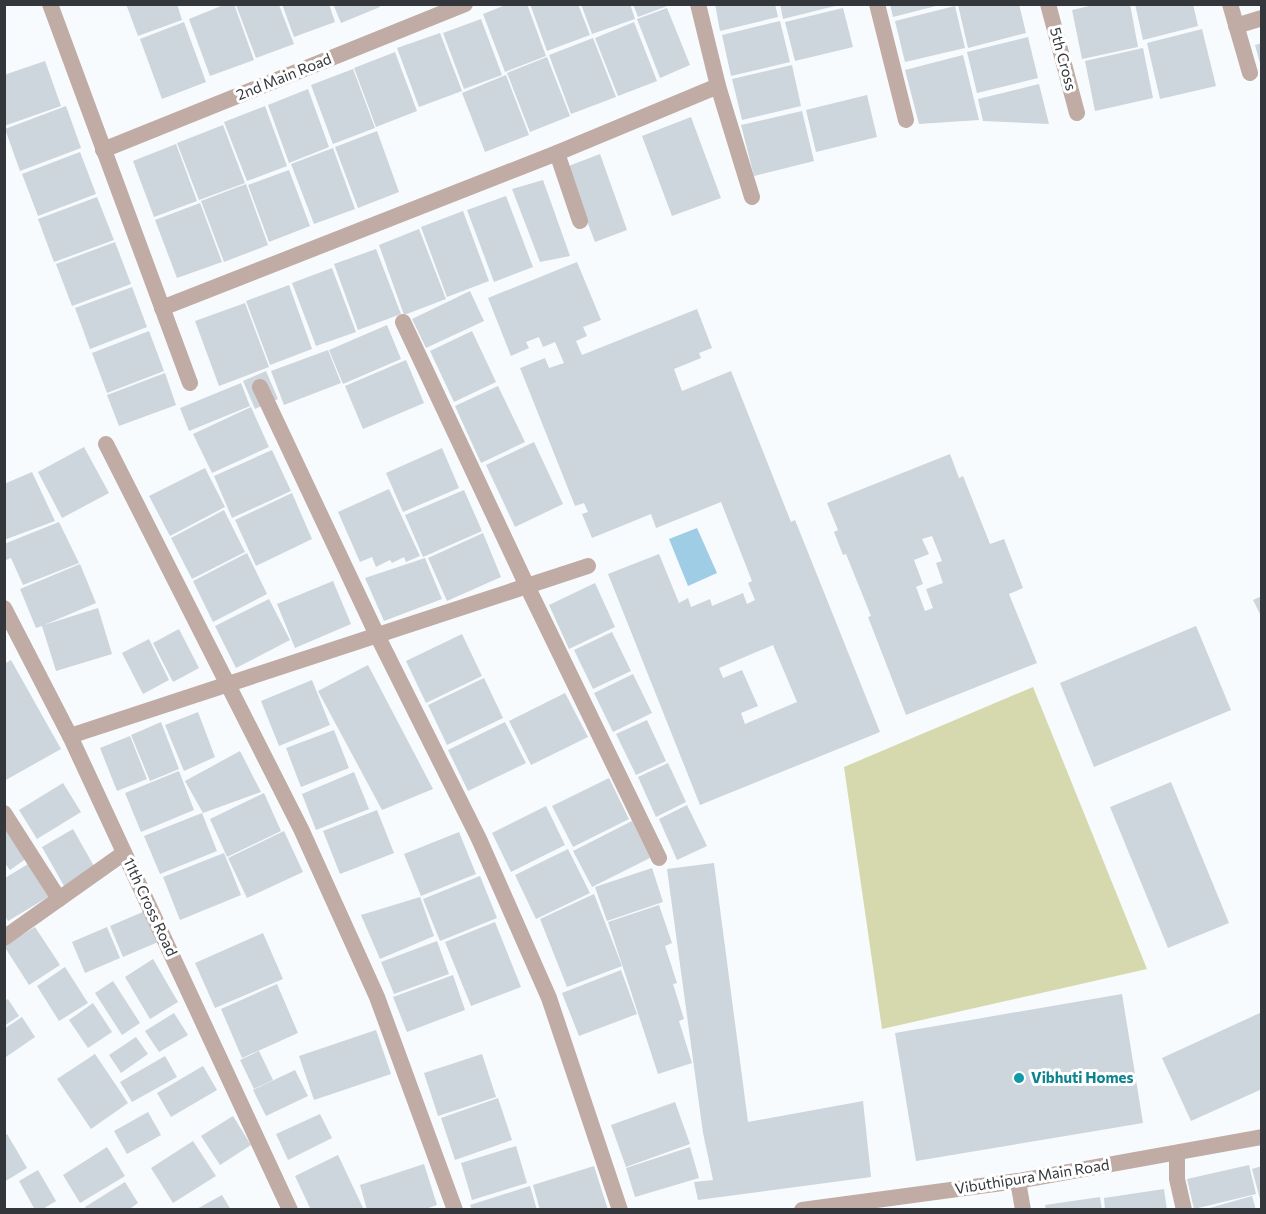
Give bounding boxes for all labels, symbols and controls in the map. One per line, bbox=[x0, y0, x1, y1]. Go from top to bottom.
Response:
street label: 5th Cross bbox=[1047, 25, 1081, 92]
street label: 2nd Main Road bbox=[233, 49, 334, 103]
street label: 11th Cross Road bbox=[120, 854, 182, 959]
place label: Vibhuti Homes bbox=[1031, 1068, 1134, 1086]
marker: Vibhuti Homes bbox=[1012, 1071, 1026, 1085]
street label: Vibuthipura Main Road bbox=[953, 1155, 1110, 1197]

